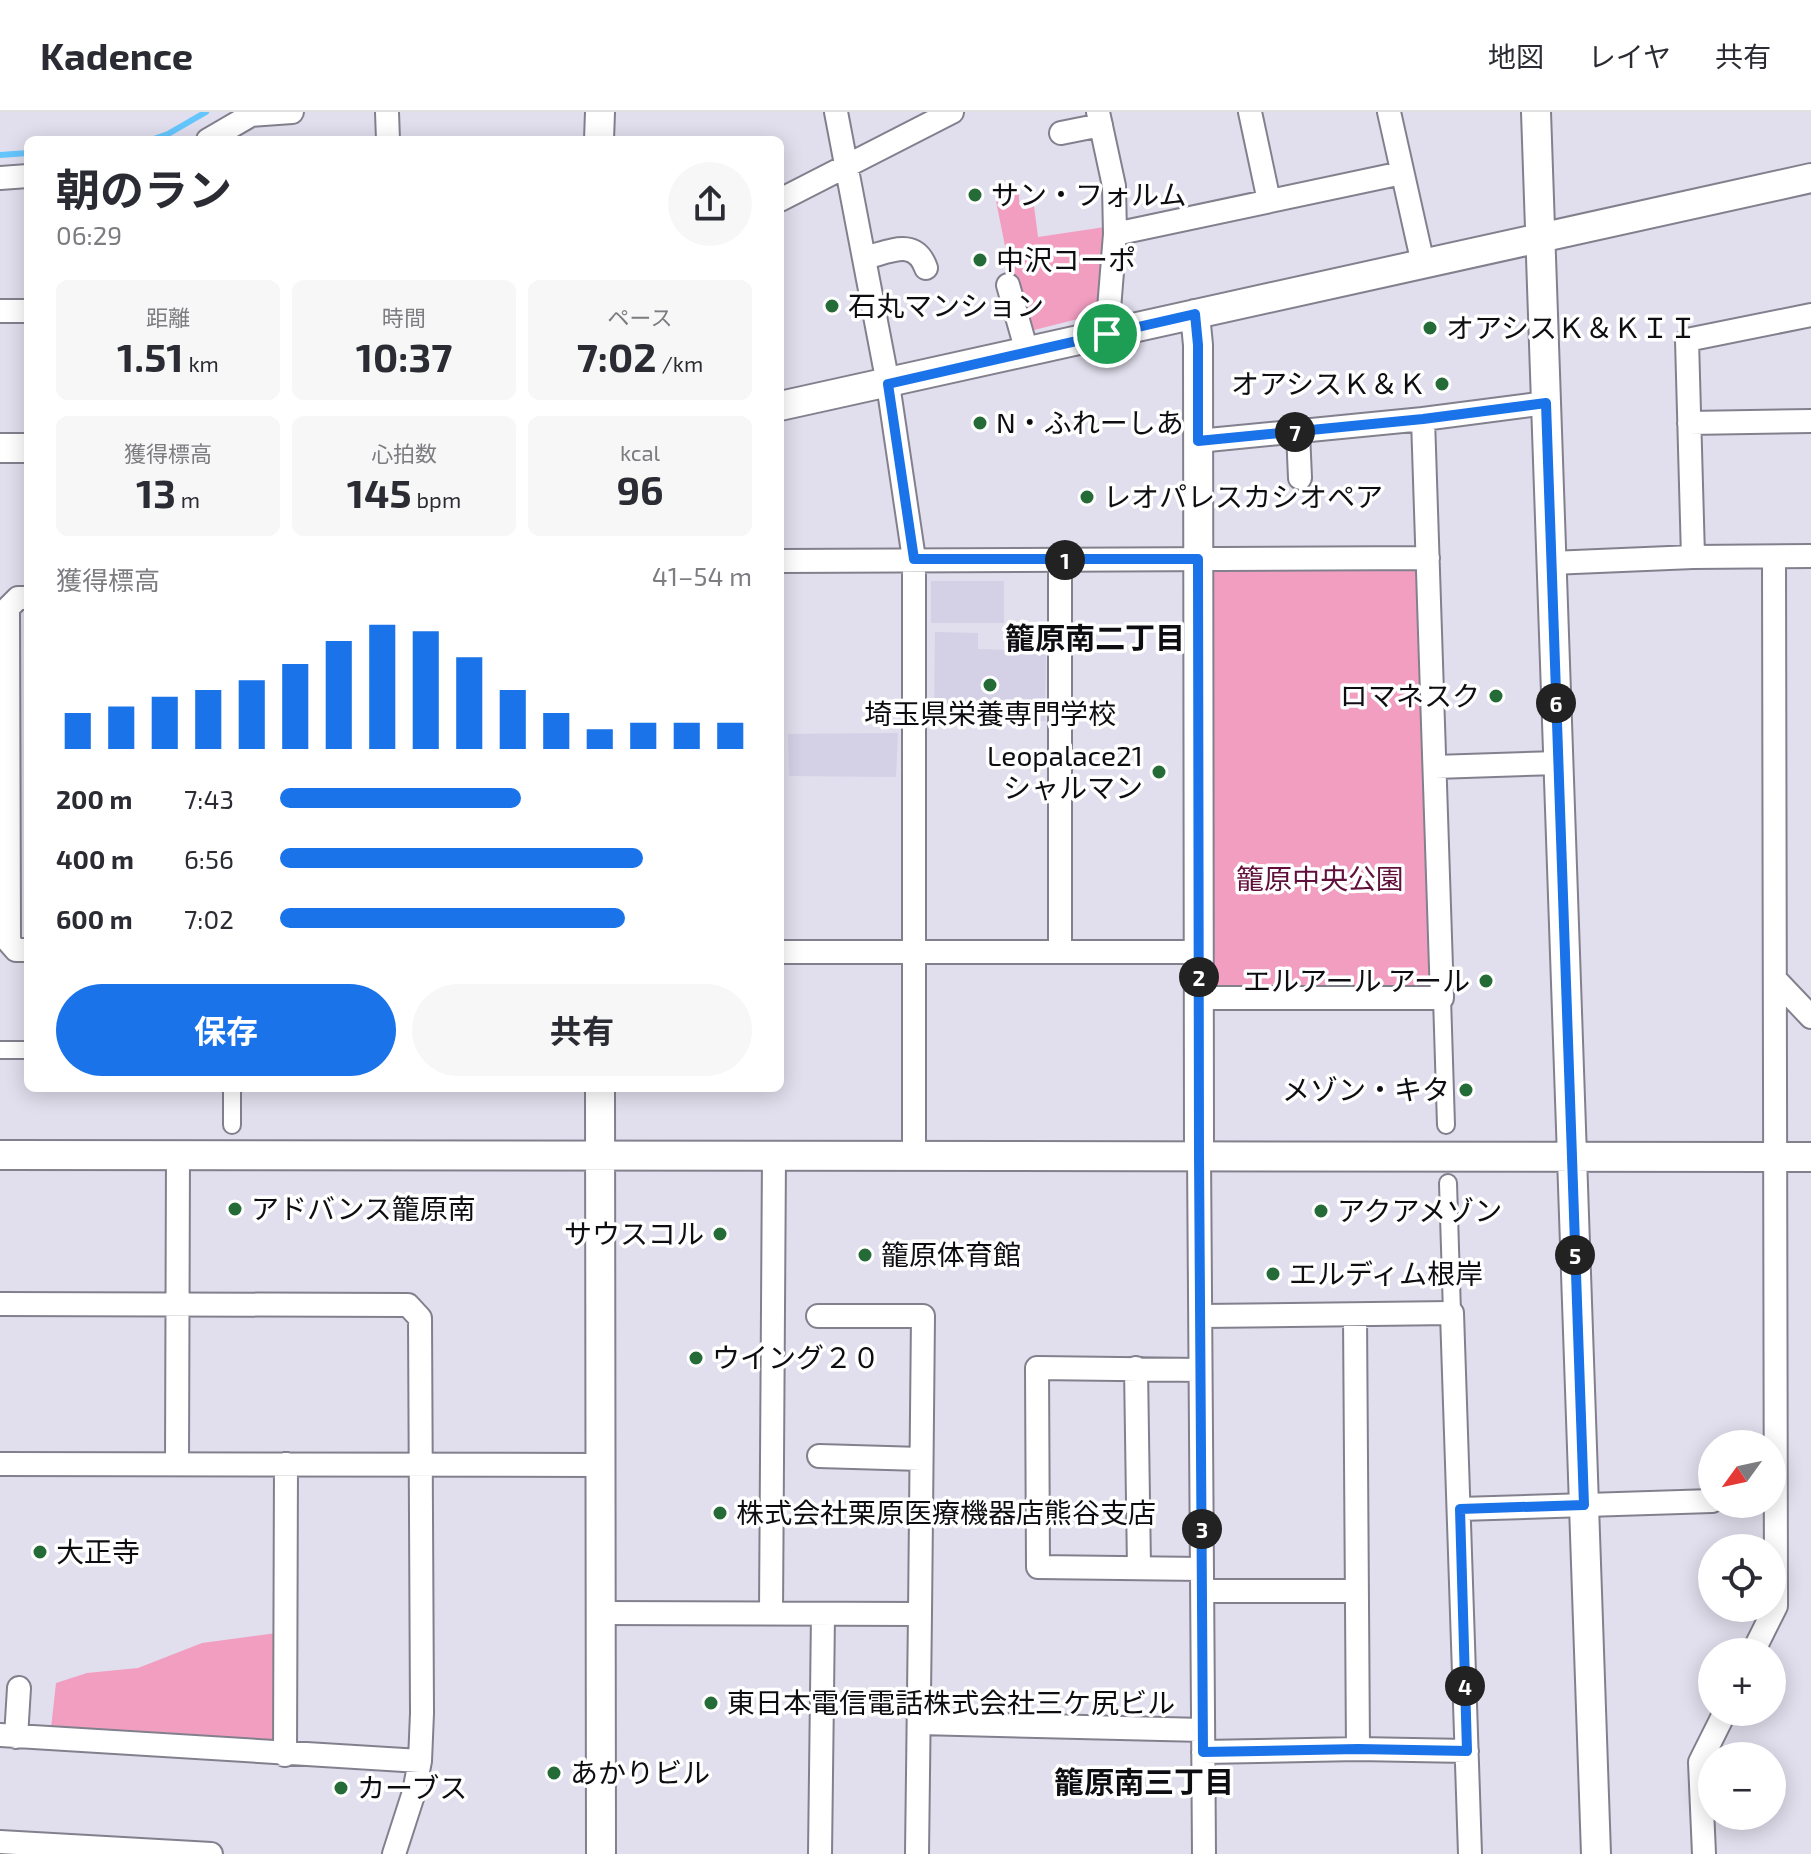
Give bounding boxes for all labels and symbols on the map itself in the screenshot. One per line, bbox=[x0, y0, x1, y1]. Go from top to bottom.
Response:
place label: サン・フォルム bbox=[991, 177, 1186, 211]
marker: サン・フォルム bbox=[966, 186, 984, 204]
place label: 中沢コーポ bbox=[996, 242, 1136, 276]
marker: 中沢コーポ bbox=[971, 251, 989, 269]
place label: 石丸マンション bbox=[848, 288, 1044, 322]
marker: 石丸マンション bbox=[823, 297, 841, 315]
pin bbox=[1073, 300, 1141, 368]
place label: オアシスＫ＆ＫＩＩ bbox=[1446, 310, 1697, 344]
marker: オアシスＫ＆ＫＩＩ bbox=[1421, 319, 1439, 337]
place label: オアシスＫ＆Ｋ bbox=[1231, 366, 1426, 400]
marker: オアシスＫ＆Ｋ bbox=[1433, 375, 1451, 393]
place label: N・ふれーしあ bbox=[996, 405, 1184, 439]
pin: 7 bbox=[1275, 412, 1315, 452]
marker: N・ふれーしあ bbox=[971, 414, 989, 432]
place label: レオパレスカシオペア bbox=[1103, 479, 1383, 513]
marker: レオパレスカシオペア bbox=[1078, 488, 1096, 506]
pin: 1 bbox=[1045, 540, 1085, 580]
district label: 籠原南二丁目 bbox=[1005, 619, 1185, 655]
marker: 埼玉県栄養専門学校 bbox=[981, 676, 999, 694]
place label: ロマネスク bbox=[1340, 678, 1480, 712]
pin: 6 bbox=[1536, 683, 1576, 723]
marker: ロマネスク bbox=[1487, 687, 1505, 705]
place label: 埼玉県栄養専門学校 bbox=[864, 696, 1116, 730]
place label: Leopalace21 シャルマン bbox=[987, 738, 1143, 804]
marker: Leopalace21 シャルマン bbox=[1150, 763, 1168, 781]
park label: 籠原中央公園 bbox=[1236, 861, 1404, 895]
pin: 2 bbox=[1179, 957, 1219, 997]
place label: エルアール アール bbox=[1243, 963, 1470, 997]
marker: エルアール アール bbox=[1477, 972, 1495, 990]
place label: メゾン・キタ bbox=[1282, 1072, 1450, 1106]
marker: メゾン・キタ bbox=[1457, 1081, 1475, 1099]
place label: アドバンス籠原南 bbox=[251, 1191, 476, 1225]
place label: アクアメゾン bbox=[1337, 1193, 1502, 1227]
marker: アドバンス籠原南 bbox=[226, 1200, 244, 1218]
marker: アクアメゾン bbox=[1312, 1202, 1330, 1220]
place label: サウスコル bbox=[564, 1216, 704, 1250]
marker: サウスコル bbox=[711, 1225, 729, 1243]
pin: 5 bbox=[1555, 1235, 1595, 1275]
place label: 籠原体育館 bbox=[881, 1237, 1021, 1271]
marker: 籠原体育館 bbox=[856, 1246, 874, 1264]
place label: エルディム根岸 bbox=[1289, 1256, 1483, 1290]
marker: エルディム根岸 bbox=[1264, 1265, 1282, 1283]
place label: ウイング２０ bbox=[712, 1340, 880, 1374]
marker: ウイング２０ bbox=[687, 1349, 705, 1367]
north arrow bbox=[1698, 1430, 1786, 1518]
place label: 株式会社栗原医療機器店熊谷支店 bbox=[736, 1495, 1156, 1529]
marker: 株式会社栗原医療機器店熊谷支店 bbox=[711, 1504, 729, 1522]
pin: 3 bbox=[1182, 1509, 1222, 1549]
place label: 大正寺 bbox=[56, 1534, 140, 1568]
marker: 大正寺 bbox=[31, 1543, 49, 1561]
pin: 4 bbox=[1445, 1666, 1485, 1706]
place label: 東日本電信電話株式会社三ケ尻ビル bbox=[727, 1685, 1175, 1719]
marker: 東日本電信電話株式会社三ケ尻ビル bbox=[702, 1694, 720, 1712]
place label: あかりビル bbox=[570, 1755, 710, 1789]
district label: 籠原南三丁目 bbox=[1054, 1763, 1234, 1799]
marker: あかりビル bbox=[545, 1764, 563, 1782]
place label: カーブス bbox=[357, 1770, 467, 1804]
marker: カーブス bbox=[332, 1779, 350, 1797]

